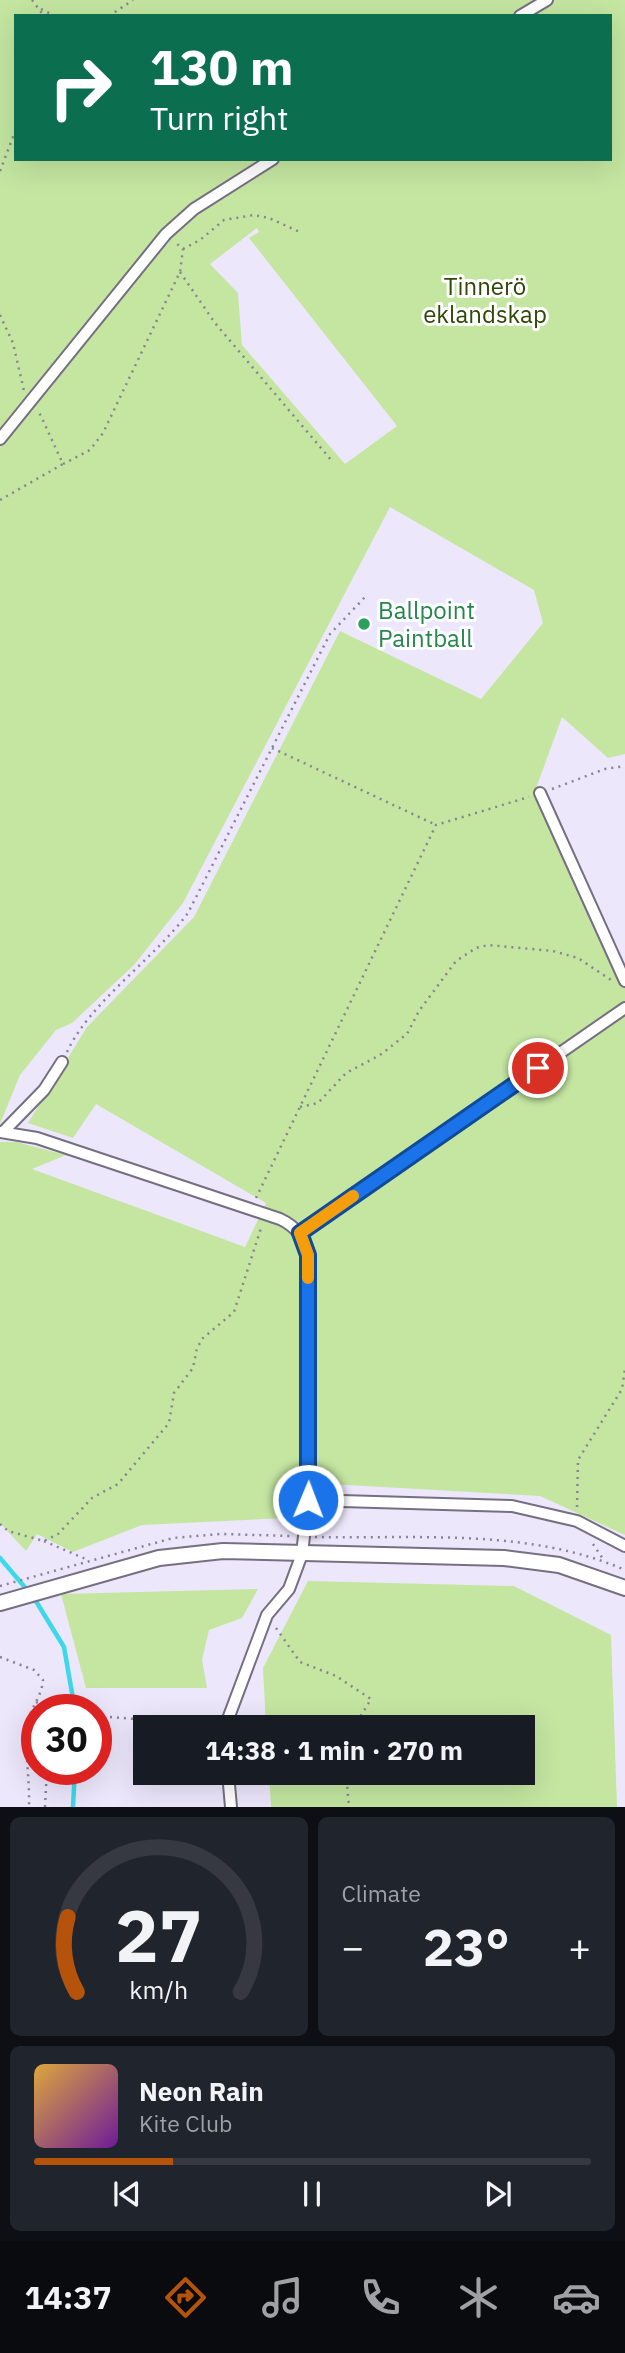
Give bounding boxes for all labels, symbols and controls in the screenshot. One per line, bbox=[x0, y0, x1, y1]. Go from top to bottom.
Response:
text: 130 m bbox=[150, 35, 294, 98]
icon: right bbox=[35, 42, 126, 133]
text: Turn right bbox=[150, 97, 288, 139]
park label: Tinnerö eklandskap bbox=[423, 270, 547, 330]
place label: Ballpoint Paintball bbox=[378, 594, 475, 654]
marker: Ballpoint Paintball bbox=[356, 616, 372, 632]
pin bbox=[508, 1038, 568, 1098]
icon: arrive bbox=[519, 1049, 557, 1087]
position arrow bbox=[271, 1463, 345, 1537]
speed limit sign: 30 bbox=[21, 1694, 112, 1785]
text: 14:38 · 1 min · 270 m bbox=[205, 1733, 463, 1767]
text: Climate bbox=[342, 1878, 421, 1908]
text: 27 bbox=[115, 1888, 202, 1983]
text: 23° bbox=[423, 1913, 510, 1980]
text: − bbox=[342, 1922, 364, 1971]
text: + bbox=[568, 1922, 591, 1971]
text: km/h bbox=[129, 1973, 188, 2006]
text: Neon Rain bbox=[139, 2074, 264, 2108]
text: Kite Club bbox=[139, 2108, 232, 2138]
icon: previous bbox=[108, 2175, 146, 2213]
icon: pause bbox=[293, 2175, 331, 2213]
icon: next bbox=[479, 2175, 517, 2213]
icon: directions bbox=[161, 2273, 210, 2322]
icon: music bbox=[258, 2273, 307, 2322]
icon: phone bbox=[356, 2273, 405, 2322]
icon: climate bbox=[454, 2273, 503, 2322]
icon: car bbox=[552, 2273, 601, 2322]
text: 14:37 bbox=[24, 2276, 112, 2318]

